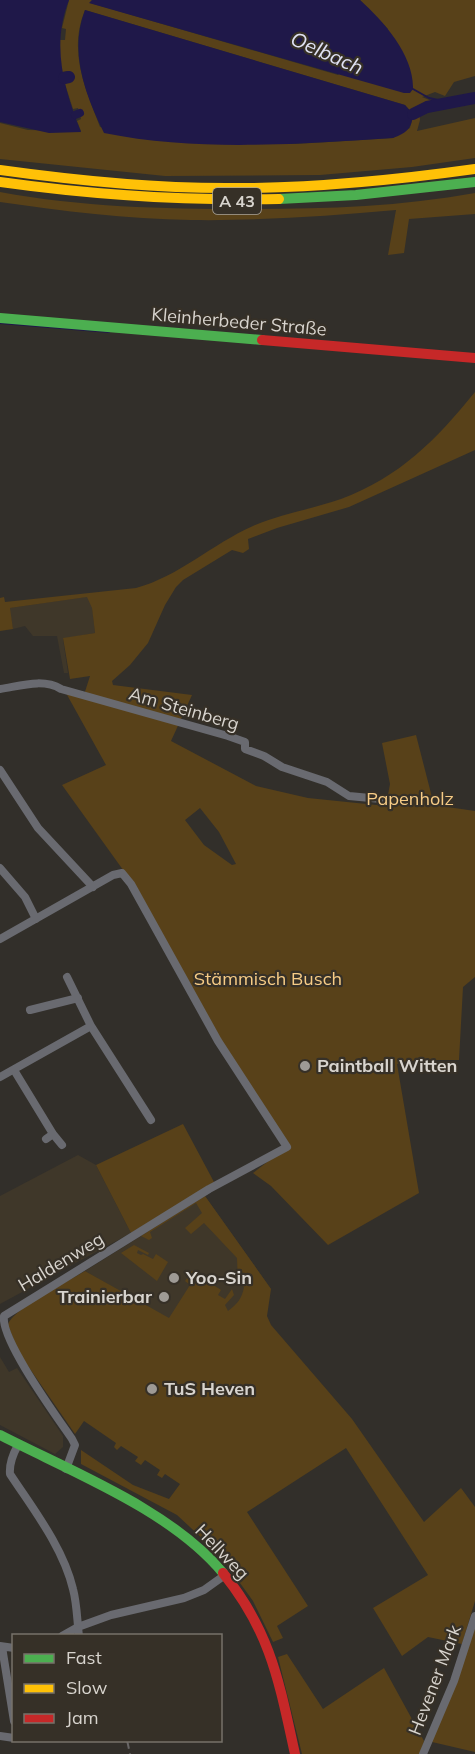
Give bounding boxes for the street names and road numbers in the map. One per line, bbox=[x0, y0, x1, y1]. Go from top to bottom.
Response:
road number: A 43 bbox=[213, 188, 261, 214]
street label: Kleinherbeder Straße bbox=[151, 302, 327, 341]
street label: Am Steinberg bbox=[126, 682, 242, 735]
street label: Haldenweg bbox=[14, 1227, 108, 1296]
street label: Hellweg bbox=[190, 1519, 254, 1584]
street label: Hevener Mark bbox=[403, 1621, 466, 1738]

